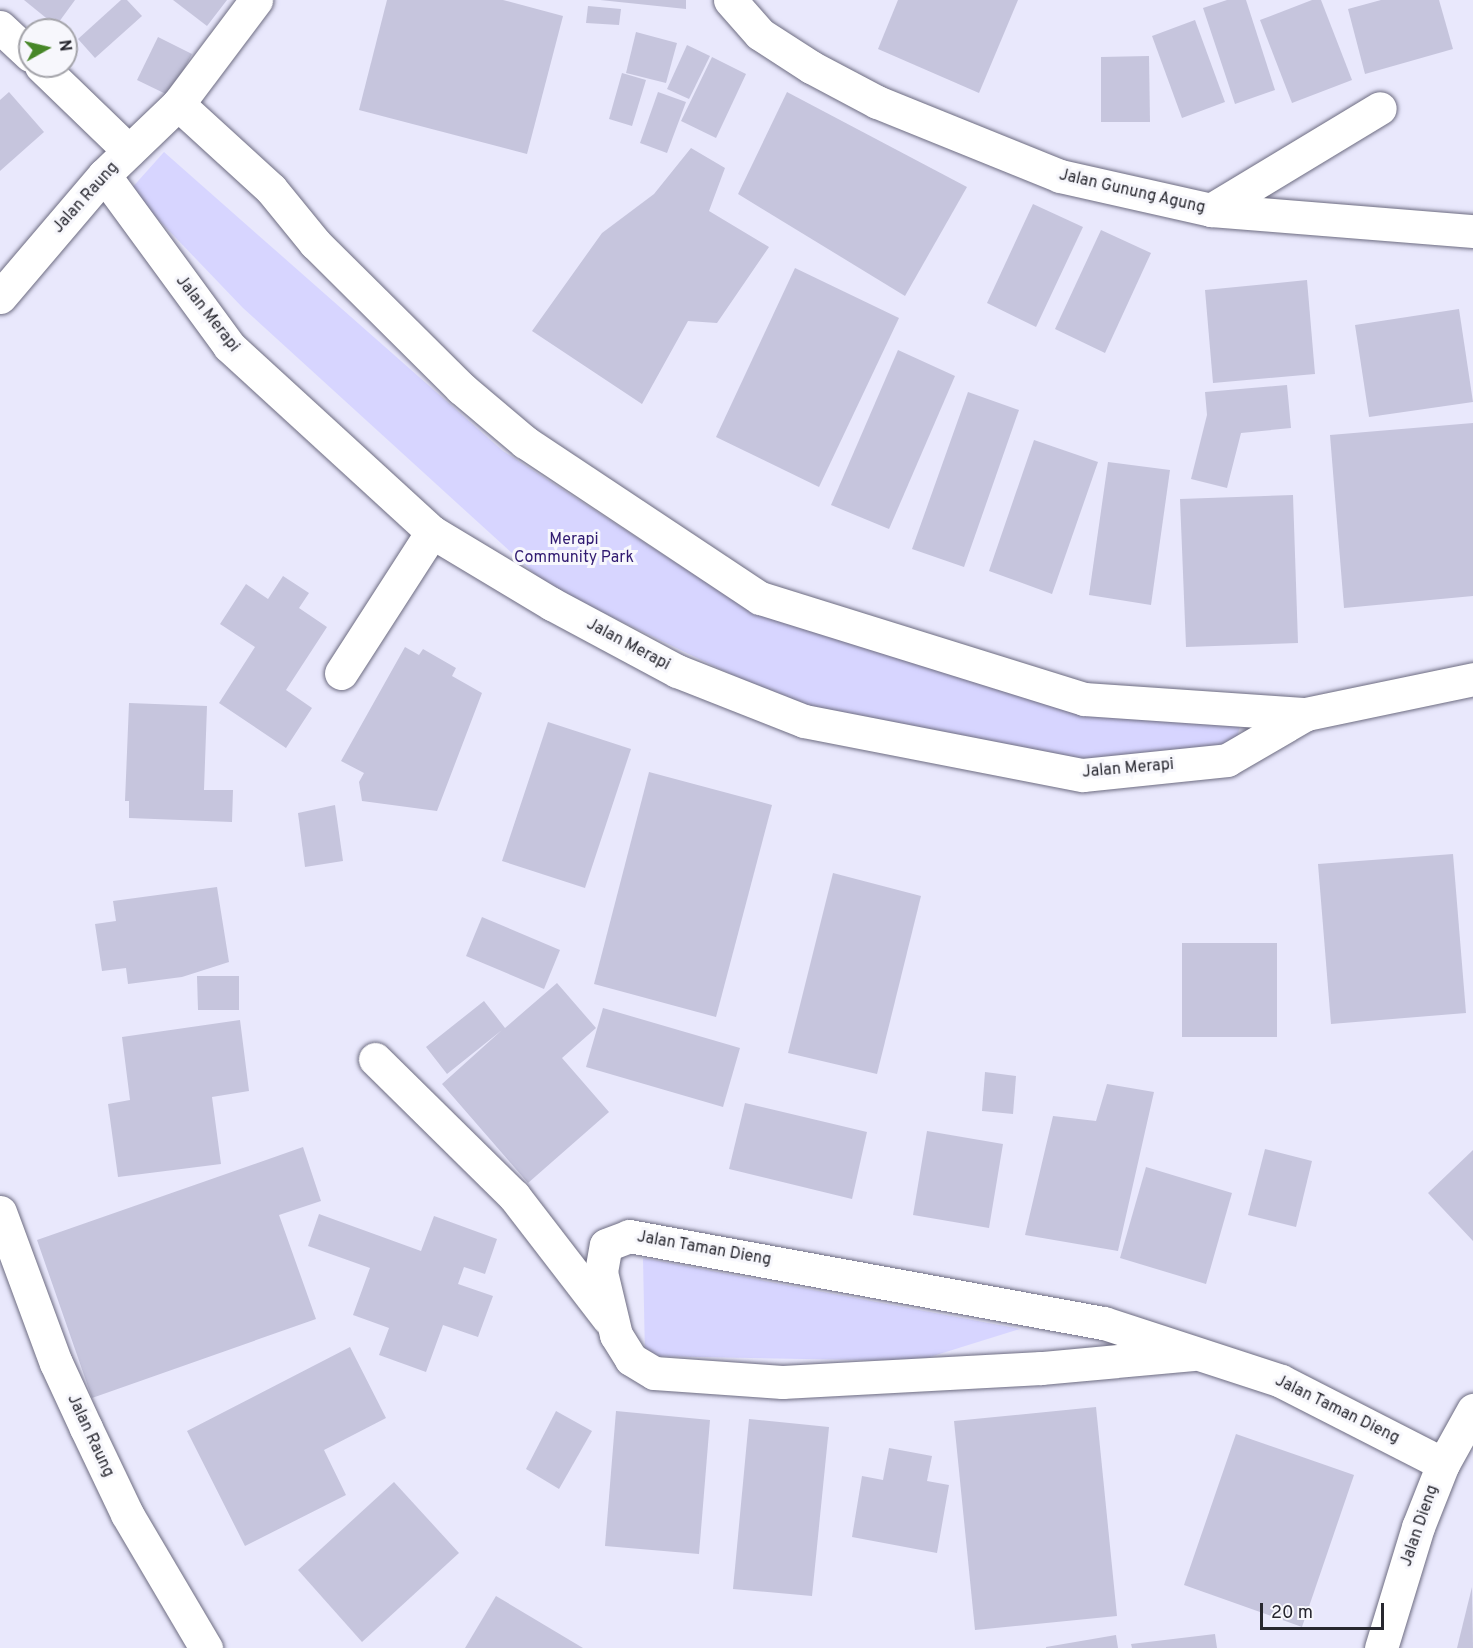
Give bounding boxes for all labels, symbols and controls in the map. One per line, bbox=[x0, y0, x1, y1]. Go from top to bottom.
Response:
north arrow bbox=[18, 18, 78, 78]
text: N bbox=[53, 39, 75, 53]
street label: Jalan Raung bbox=[49, 159, 123, 237]
street label: Jalan Gunung Agung bbox=[1057, 166, 1207, 218]
street label: Jalan Merapi bbox=[171, 272, 243, 356]
park label: Merapi Community Park bbox=[514, 530, 634, 568]
street label: Jalan Merapi bbox=[583, 615, 673, 675]
street label: Jalan Merapi bbox=[1081, 755, 1175, 783]
street label: Jalan Taman Dieng bbox=[635, 1228, 773, 1270]
street label: Jalan Taman Dieng bbox=[1271, 1371, 1403, 1449]
street label: Jalan Raung bbox=[62, 1392, 118, 1480]
street label: Jalan Dieng bbox=[1397, 1483, 1443, 1569]
scale bar bbox=[1263, 1591, 1388, 1629]
text: 20 m bbox=[1271, 1602, 1313, 1625]

